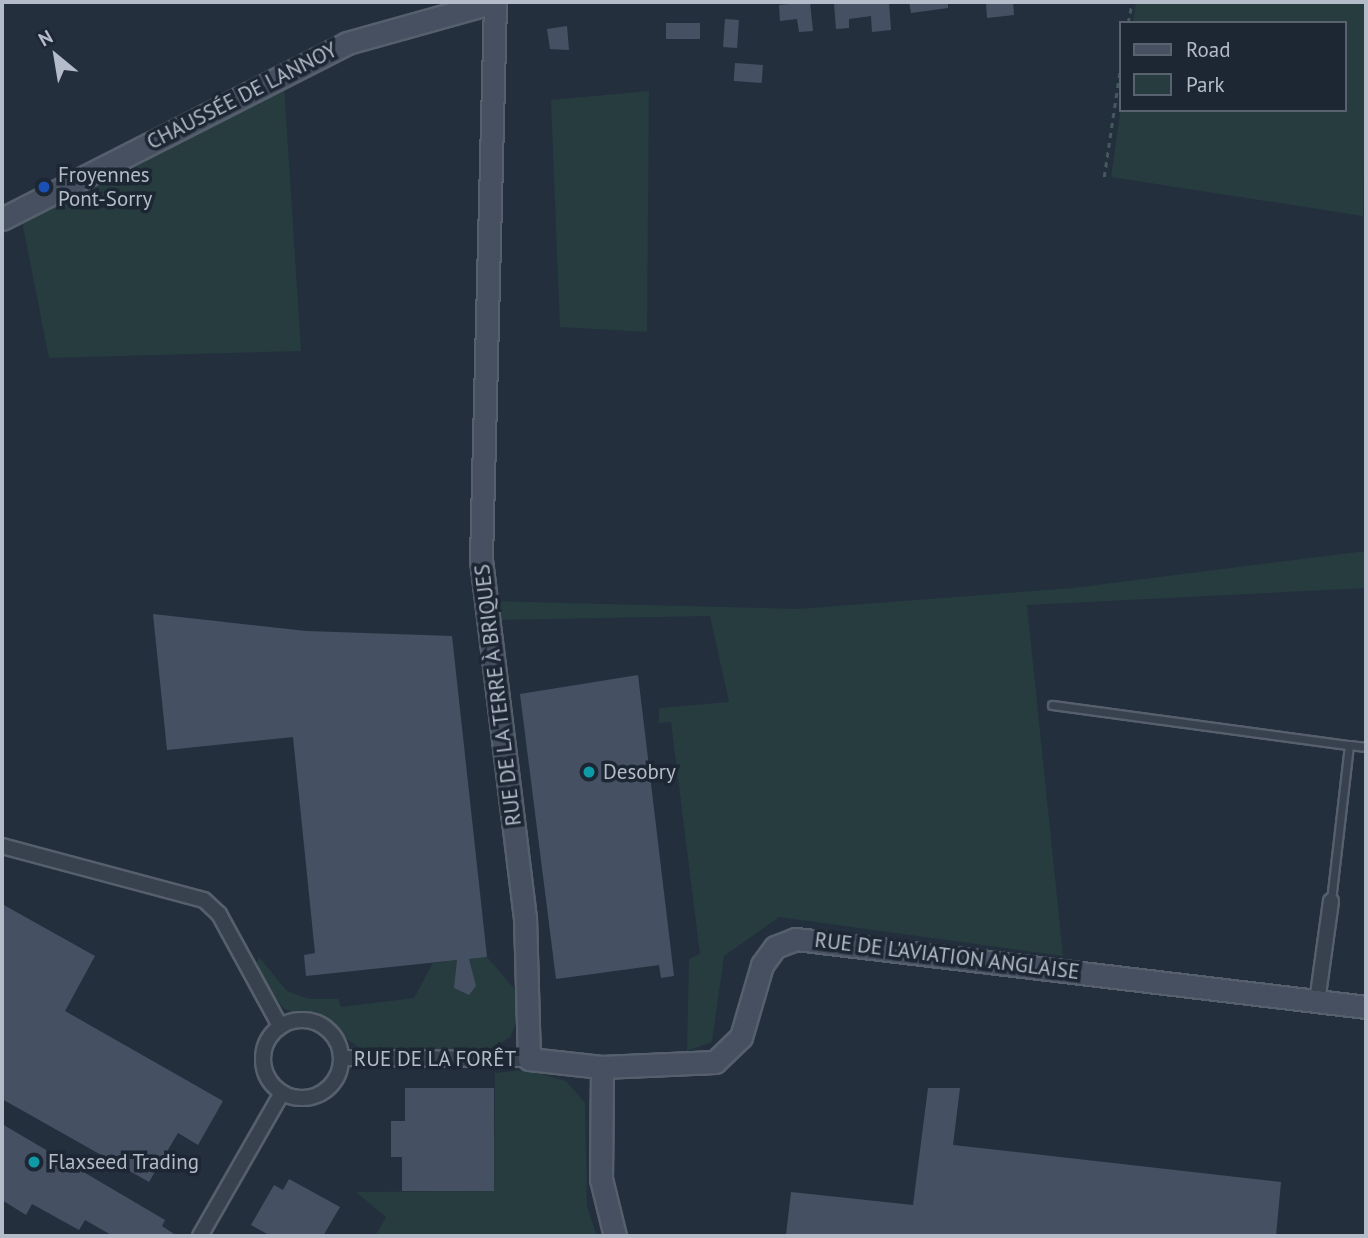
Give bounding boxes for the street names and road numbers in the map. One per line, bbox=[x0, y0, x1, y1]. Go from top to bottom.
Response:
street label: CHAUSSÉE DE LANNOY bbox=[143, 37, 341, 155]
street label: RUE DE LA TERRE À BRIQUES bbox=[469, 561, 527, 829]
street label: RUE DE L'AVIATION ANGLAISE bbox=[813, 927, 1081, 985]
street label: RUE DE LA FORÊT bbox=[353, 1046, 517, 1072]

